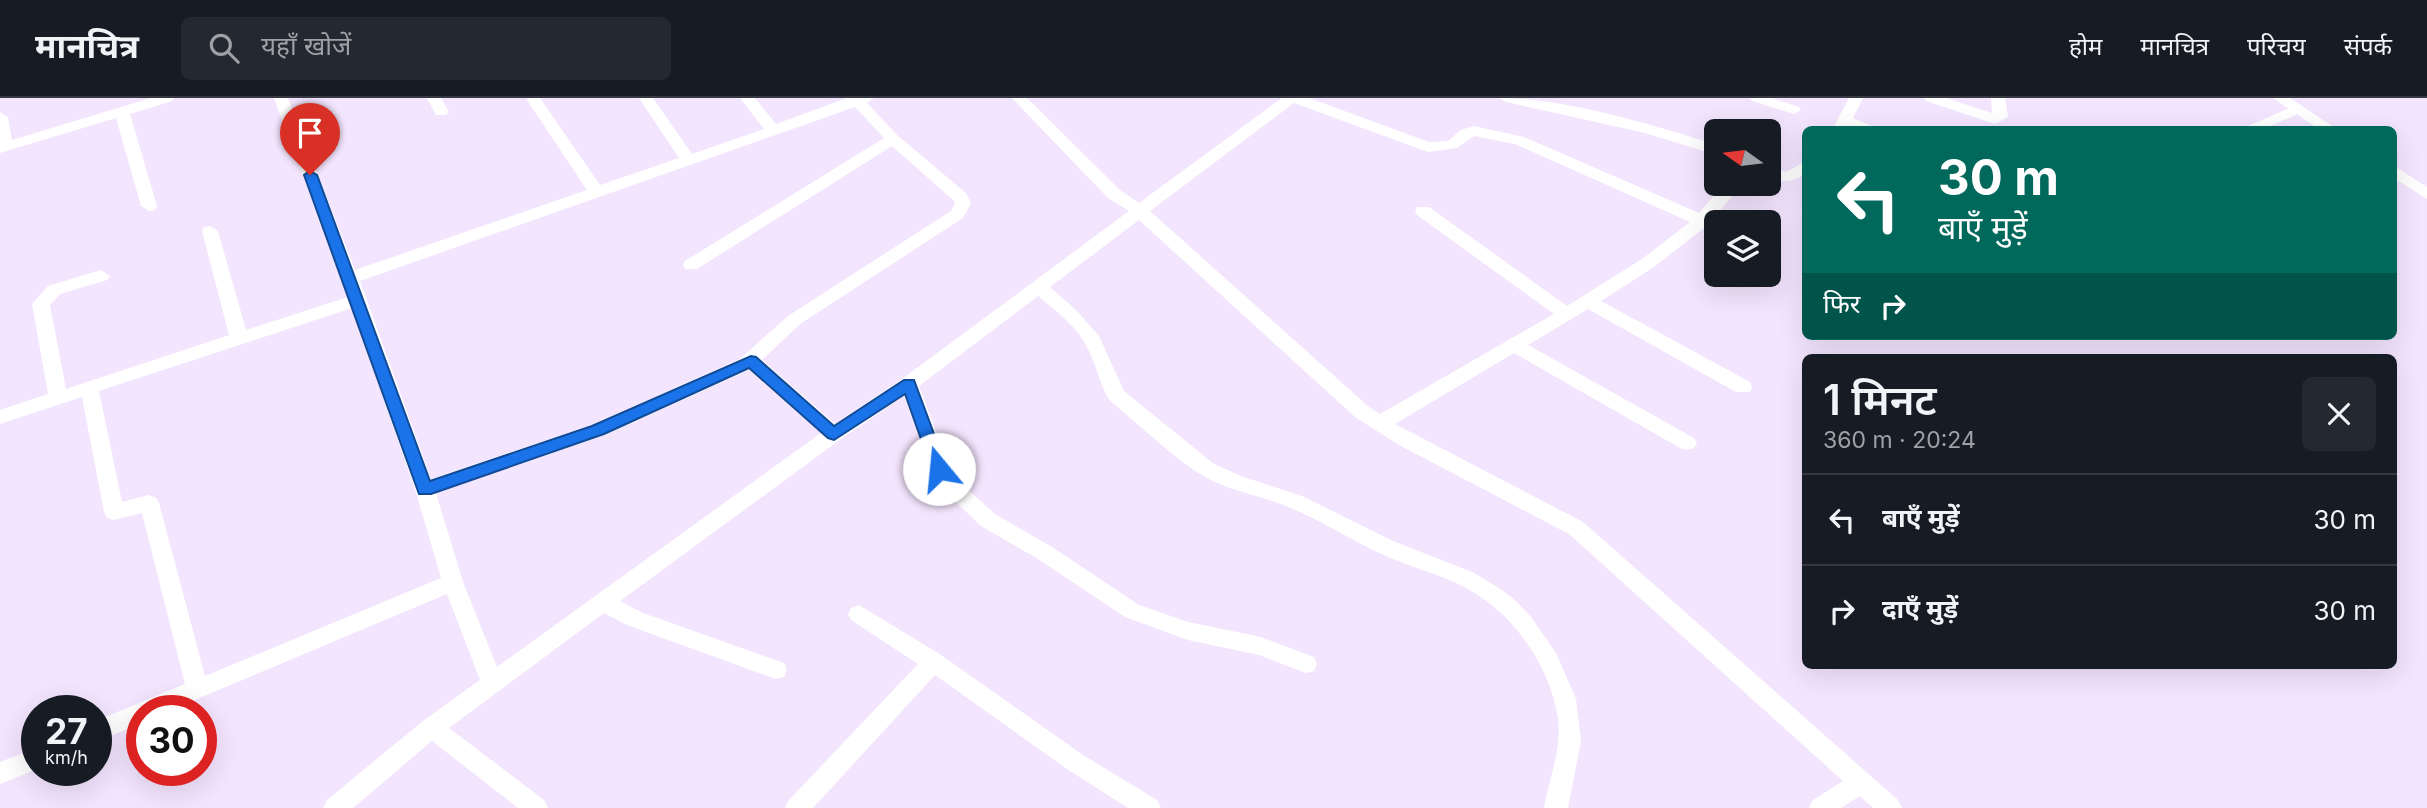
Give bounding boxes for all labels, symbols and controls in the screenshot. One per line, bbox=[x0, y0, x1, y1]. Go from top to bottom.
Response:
search box bbox=[181, 17, 671, 80]
text: मानचित्र bbox=[35, 26, 139, 66]
icon: search bbox=[205, 29, 243, 67]
text: यहाँ खोजें bbox=[261, 30, 351, 61]
text: होम bbox=[2069, 32, 2102, 61]
text: मानचित्र bbox=[2140, 32, 2209, 61]
text: परिचय bbox=[2247, 32, 2306, 61]
text: संपर्क bbox=[2344, 32, 2392, 61]
pin bbox=[280, 103, 340, 175]
icon: arrive bbox=[291, 114, 329, 152]
north arrow bbox=[1704, 119, 1782, 196]
map controls bbox=[1704, 119, 1781, 287]
text: 30 m bbox=[1938, 148, 2059, 207]
icon: left bbox=[1823, 154, 1914, 245]
text: बाएँ मुड़ें bbox=[1938, 208, 2028, 247]
button: layers bbox=[1704, 210, 1781, 287]
icon: right bbox=[1874, 287, 1912, 325]
text: फिर bbox=[1823, 288, 1860, 319]
text: 1 मिनट bbox=[1823, 374, 1937, 425]
button: close bbox=[2302, 377, 2376, 451]
text: 360 m · 20:24 bbox=[1823, 426, 1976, 454]
position arrow bbox=[902, 432, 976, 506]
icon: left bbox=[1823, 501, 1861, 539]
text: बाएँ मुड़ें bbox=[1882, 502, 1959, 533]
text: 30 m bbox=[2313, 504, 2376, 535]
icon: right bbox=[1823, 592, 1861, 630]
text: दाएँ मुड़ें bbox=[1882, 593, 1958, 624]
text: 30 m bbox=[2313, 595, 2376, 626]
speed limit sign: 30 bbox=[126, 695, 217, 786]
text: 27 bbox=[45, 710, 88, 752]
text: km/h bbox=[45, 747, 88, 768]

